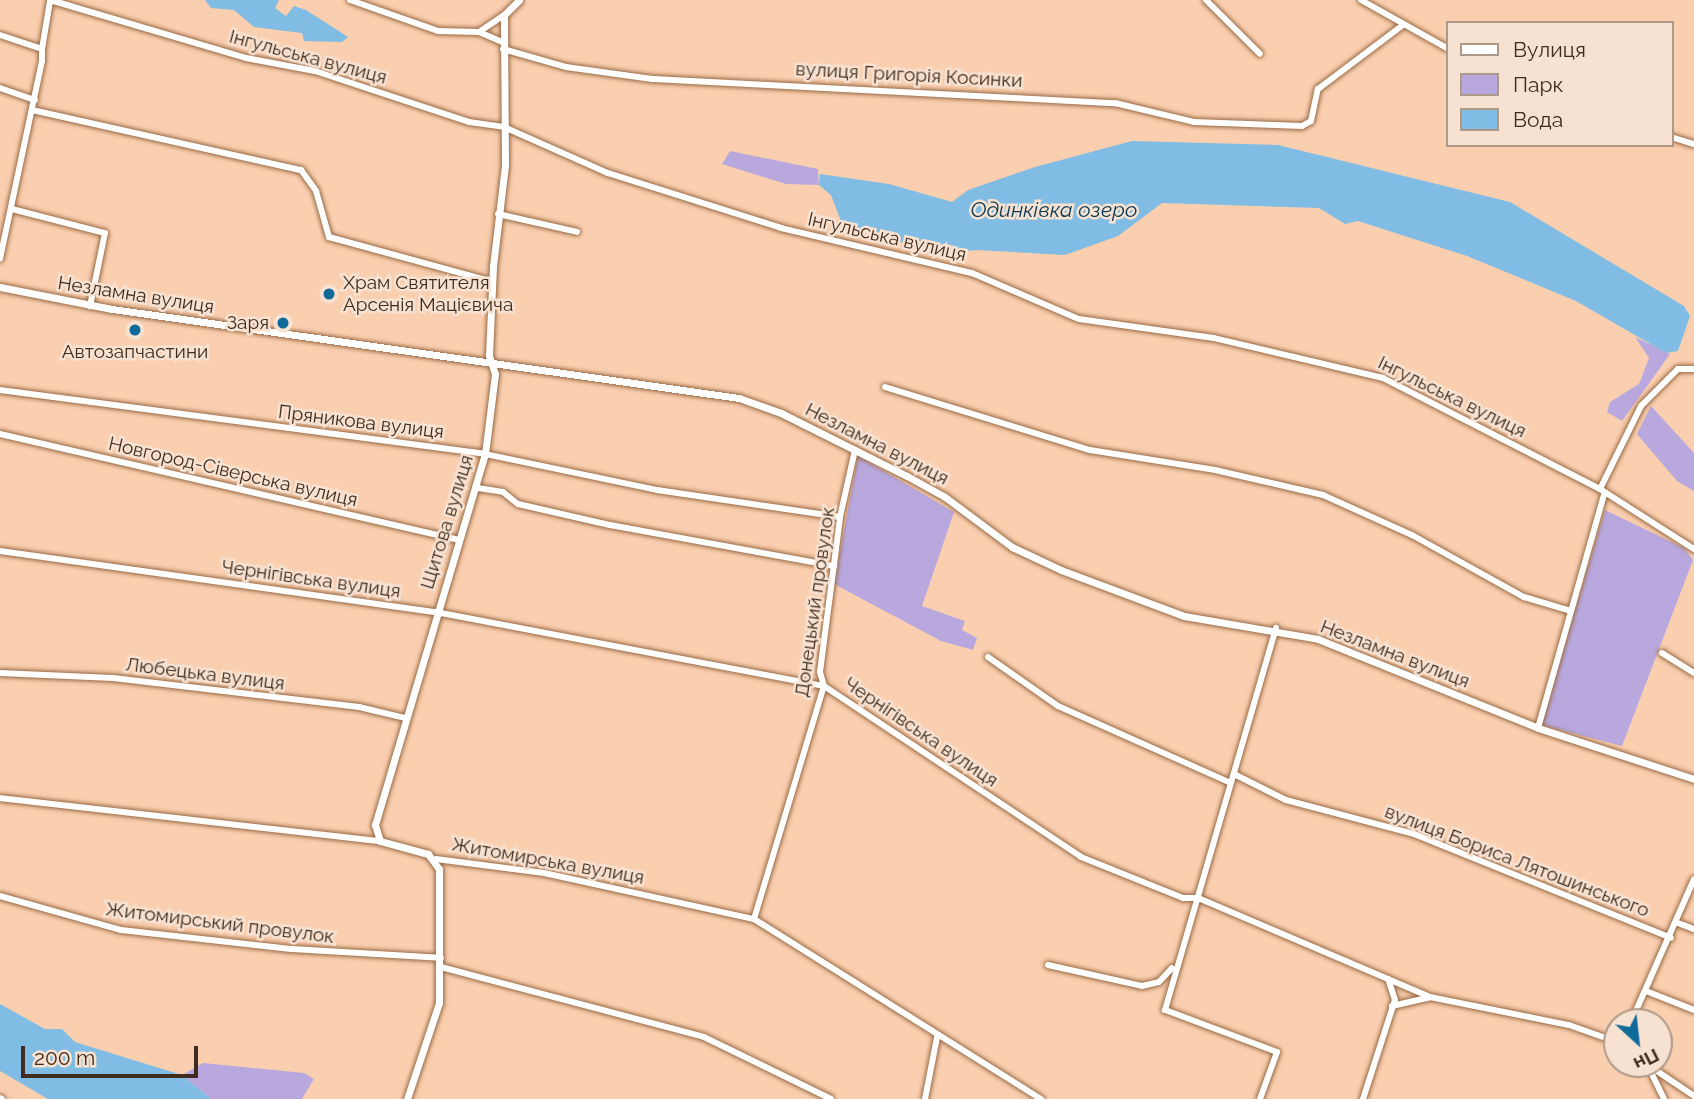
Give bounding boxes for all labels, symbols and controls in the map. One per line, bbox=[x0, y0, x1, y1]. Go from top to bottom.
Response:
legend bbox=[1446, 21, 1673, 147]
street label: Інгульська вулиця bbox=[227, 25, 389, 89]
text: Вулиця bbox=[1513, 37, 1586, 62]
street label: вулиця Григорія Косинки bbox=[795, 58, 1023, 92]
text: Парк bbox=[1513, 72, 1563, 97]
text: Вода bbox=[1513, 107, 1563, 132]
water label: Одинківка озеро bbox=[970, 197, 1138, 223]
street label: Інгульська вулиця bbox=[806, 208, 968, 266]
street label: Незламна вулиця bbox=[56, 271, 216, 319]
place label: Храм Святителя Арсенія Мацієвича bbox=[343, 272, 513, 316]
marker: Храм Святителя Арсенія Мацієвича bbox=[321, 286, 337, 302]
place label: Заря bbox=[227, 312, 269, 334]
marker: Заря bbox=[275, 315, 291, 331]
marker: Автозапчастини bbox=[127, 322, 143, 338]
place label: Автозапчастини bbox=[62, 341, 208, 363]
street label: Інгульська вулиця bbox=[1374, 351, 1530, 443]
street label: Незламна вулиця bbox=[801, 398, 953, 490]
street label: Пряникова вулиця bbox=[277, 401, 445, 443]
street label: Новгород-Сіверська вулиця bbox=[106, 432, 360, 512]
street label: Щитова вулиця bbox=[416, 452, 478, 592]
street label: Донецький провулок bbox=[790, 506, 840, 698]
street label: Чернігівська вулиця bbox=[220, 555, 402, 603]
street label: Незламна вулиця bbox=[1317, 615, 1473, 693]
street label: Любецька вулиця bbox=[124, 653, 286, 695]
street label: Чернігівська вулиця bbox=[840, 672, 1002, 792]
street label: вулиця Бориса Лятошинського bbox=[1382, 800, 1652, 922]
street label: Житомирська вулиця bbox=[450, 833, 646, 889]
street label: Житомирський провулок bbox=[104, 898, 336, 948]
north arrow bbox=[1603, 1008, 1673, 1078]
scale bar bbox=[24, 1032, 201, 1076]
text: Пн bbox=[1630, 1044, 1663, 1075]
text: 200 m bbox=[34, 1045, 95, 1070]

